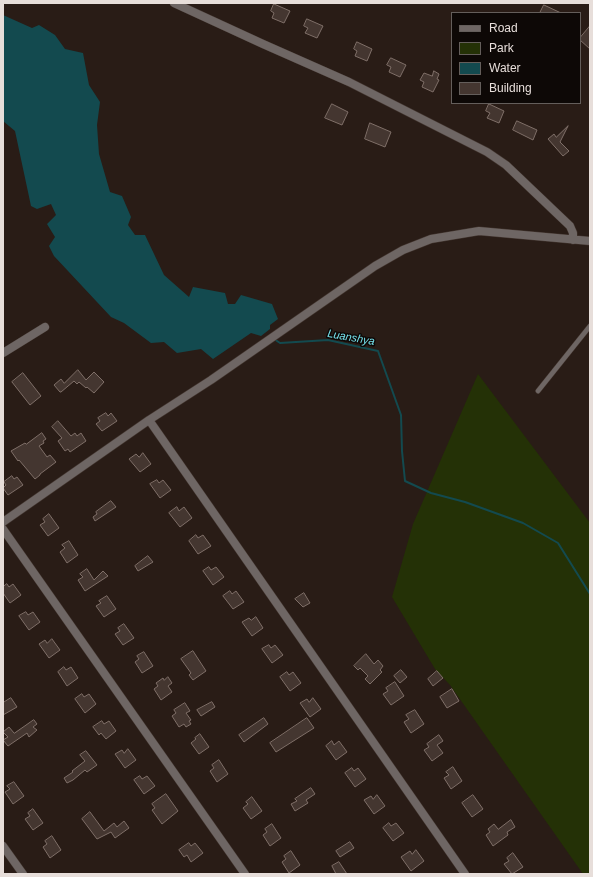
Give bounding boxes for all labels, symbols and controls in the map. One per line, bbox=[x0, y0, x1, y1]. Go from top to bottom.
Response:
legend bbox=[451, 12, 581, 104]
text: Road bbox=[489, 21, 518, 35]
text: Park bbox=[489, 41, 514, 55]
text: Water bbox=[489, 61, 521, 75]
text: Building bbox=[489, 81, 532, 95]
water label: Luanshya bbox=[326, 327, 376, 349]

